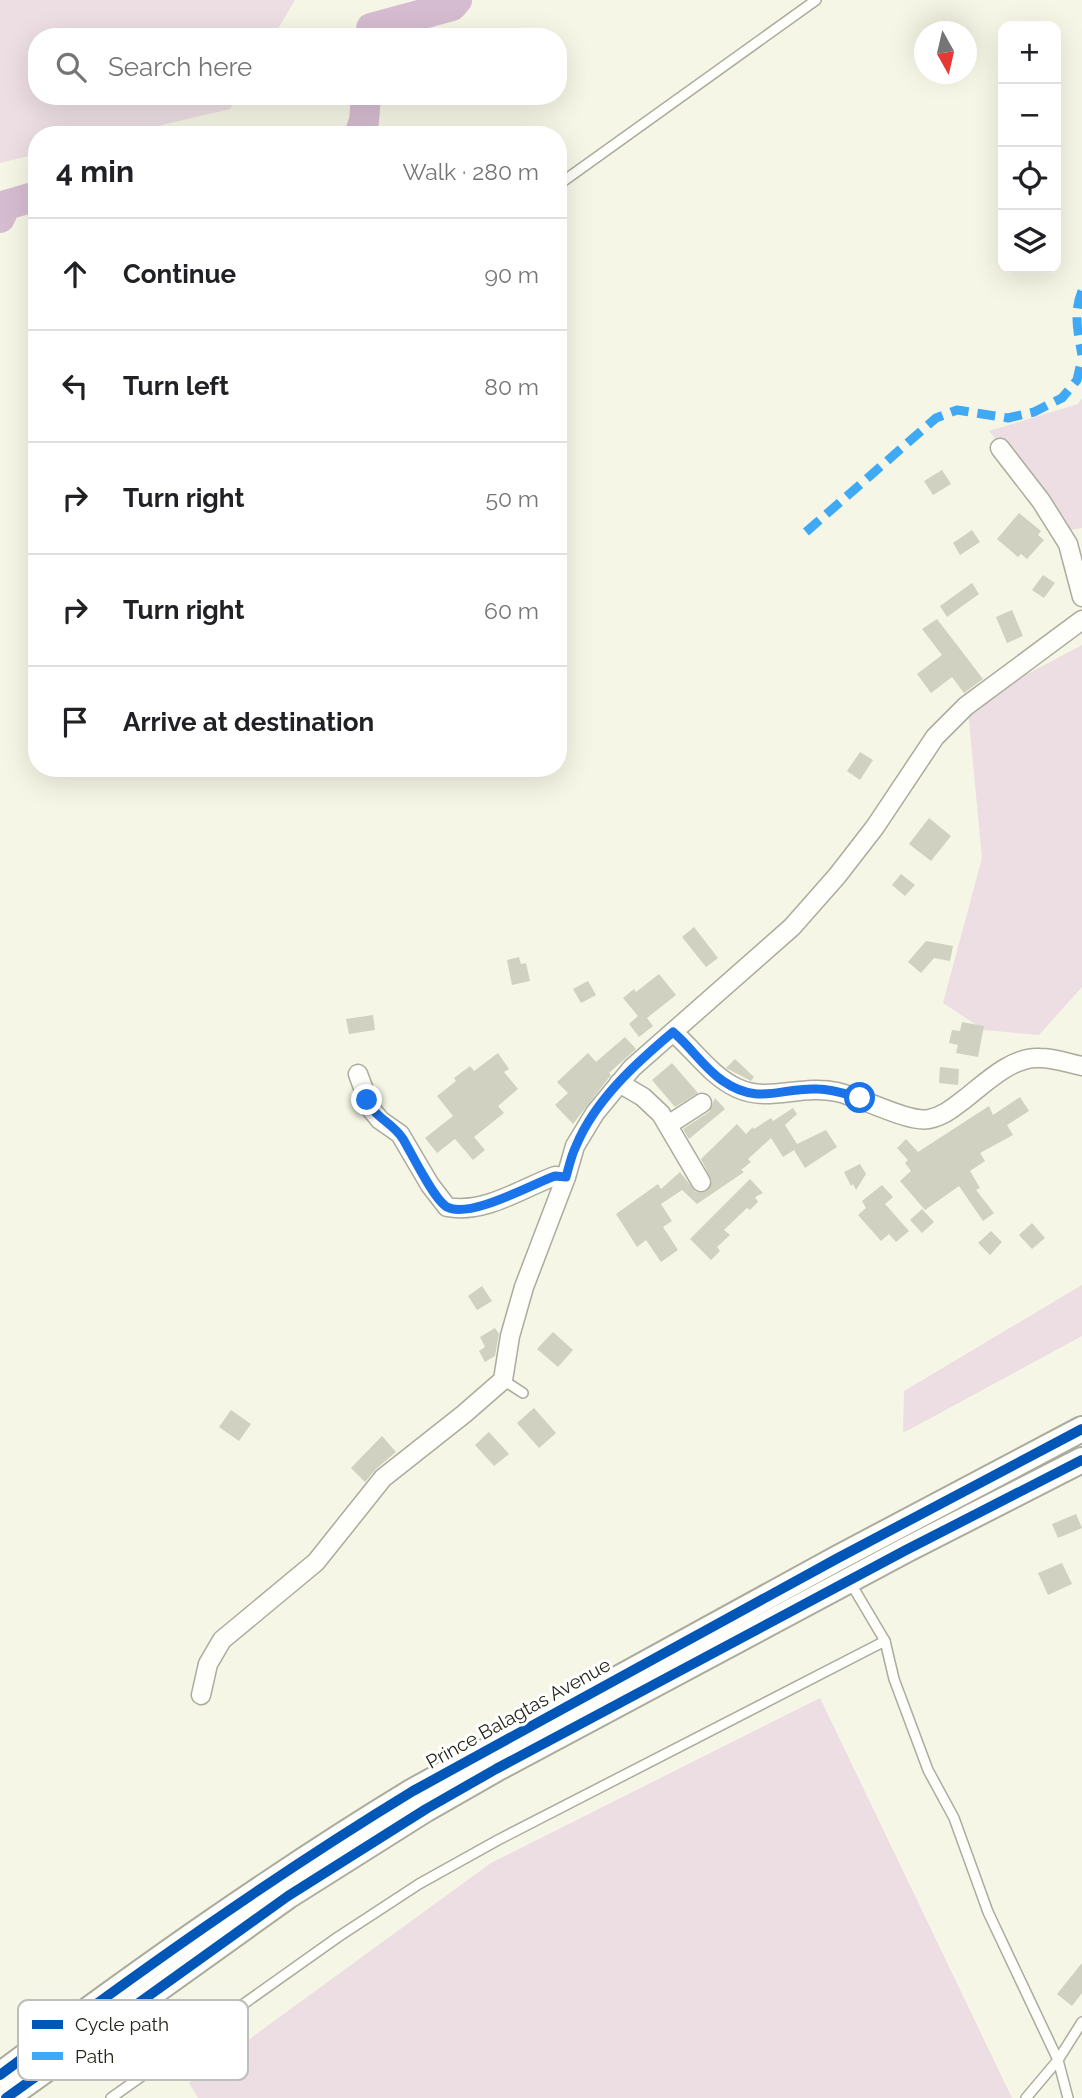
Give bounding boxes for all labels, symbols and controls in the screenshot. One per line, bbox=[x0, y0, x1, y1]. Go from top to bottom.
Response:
north arrow bbox=[914, 21, 977, 84]
map controls bbox=[998, 21, 1061, 273]
button: + bbox=[998, 21, 1061, 84]
search box bbox=[28, 28, 567, 105]
icon: search bbox=[52, 48, 90, 86]
text: Search here bbox=[108, 52, 252, 82]
button: − bbox=[998, 84, 1061, 147]
button: locate bbox=[998, 147, 1061, 210]
text: 4 min bbox=[56, 154, 134, 189]
text: Walk · 280 m bbox=[402, 158, 539, 185]
button: layers bbox=[998, 210, 1061, 273]
icon: ahead bbox=[56, 255, 94, 293]
text: Continue bbox=[123, 259, 236, 289]
text: 90 m bbox=[484, 261, 539, 288]
icon: left bbox=[56, 367, 94, 405]
text: Turn left bbox=[123, 371, 229, 401]
text: 80 m bbox=[484, 373, 539, 400]
icon: right bbox=[56, 479, 94, 517]
text: Turn right bbox=[123, 483, 244, 513]
text: 50 m bbox=[485, 485, 539, 512]
icon: right bbox=[56, 591, 94, 629]
text: Turn right bbox=[123, 595, 244, 625]
text: 60 m bbox=[484, 597, 539, 624]
icon: arrive bbox=[56, 703, 94, 741]
text: Arrive at destination bbox=[123, 707, 374, 737]
route start bbox=[844, 1082, 875, 1113]
route end bbox=[351, 1084, 382, 1115]
street label: Prince Balagtas Avenue bbox=[422, 1653, 614, 1773]
legend bbox=[18, 2000, 248, 2080]
text: Cycle path bbox=[75, 2013, 169, 2035]
text: Path bbox=[75, 2045, 114, 2067]

